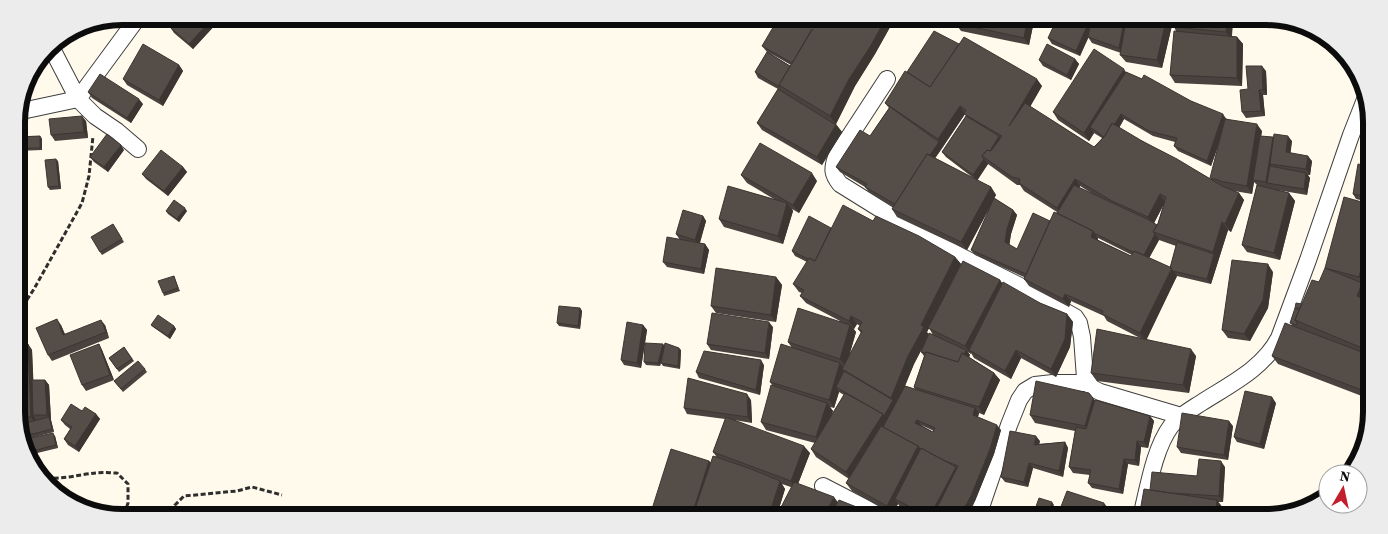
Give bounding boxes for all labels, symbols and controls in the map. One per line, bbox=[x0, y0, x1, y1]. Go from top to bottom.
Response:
north arrow bbox=[1318, 464, 1368, 514]
text: N bbox=[1338, 465, 1352, 487]

